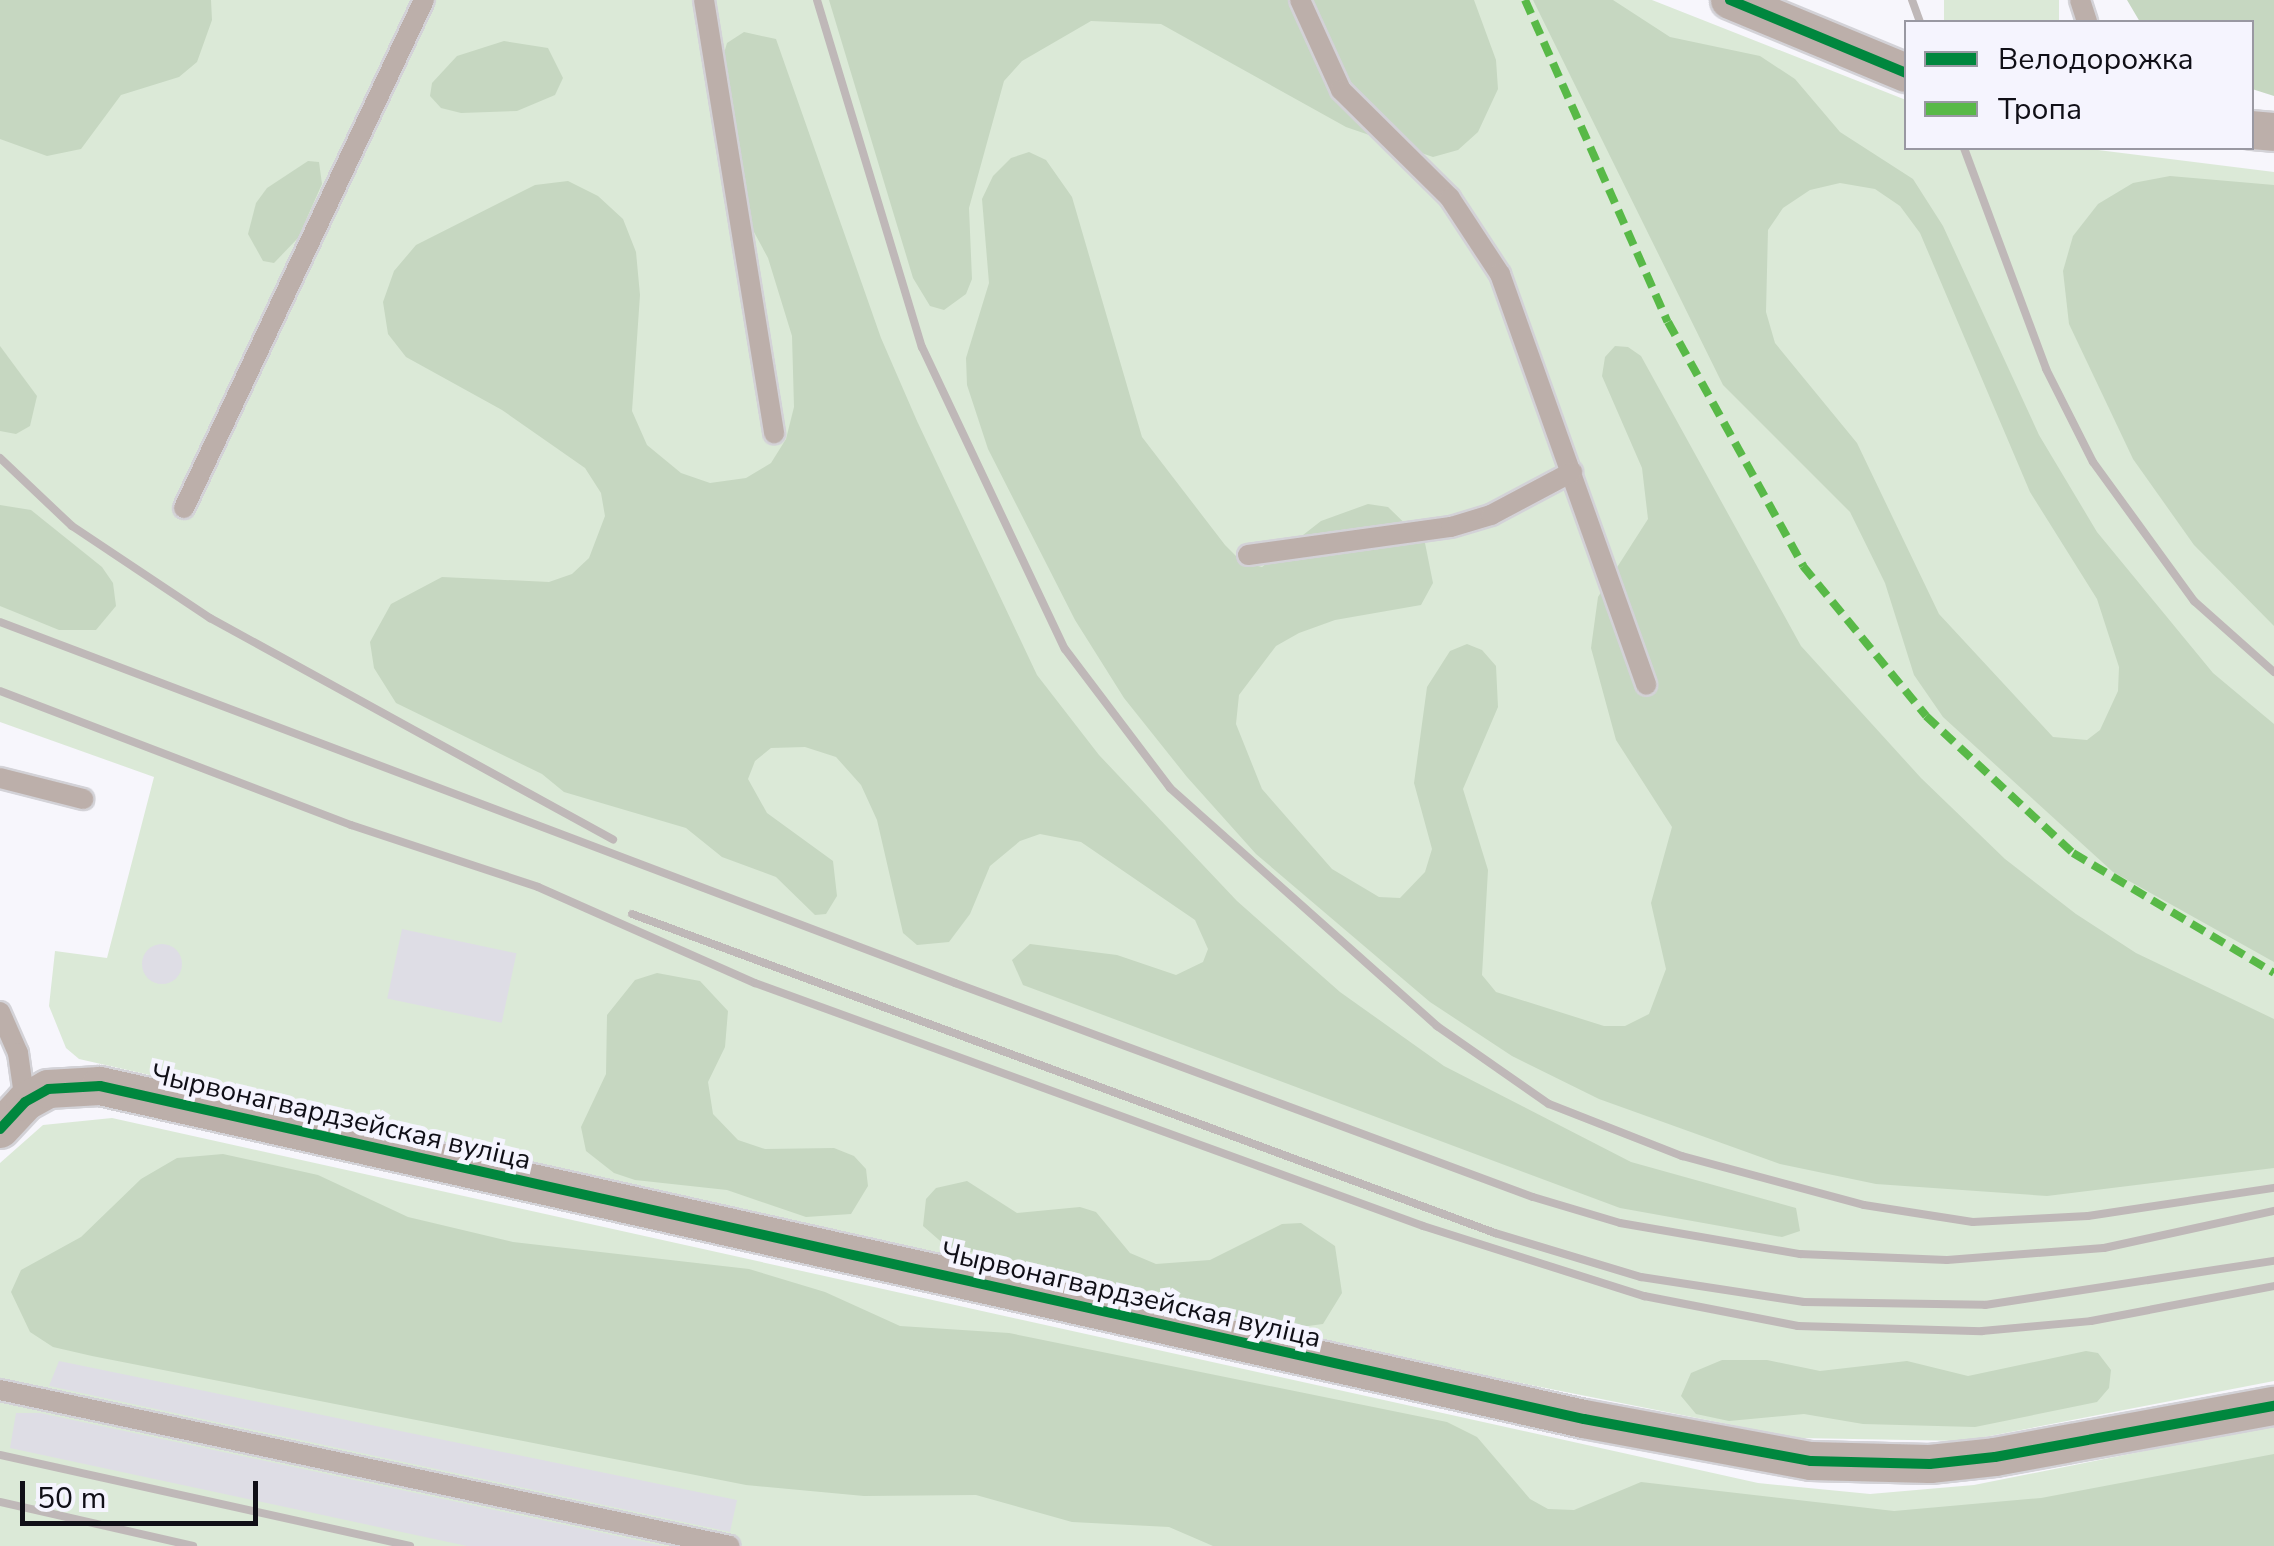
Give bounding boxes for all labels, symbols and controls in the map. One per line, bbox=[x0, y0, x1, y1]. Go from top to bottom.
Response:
legend bbox=[1904, 20, 2254, 150]
text: Велодорожка bbox=[1998, 39, 2194, 80]
text: Тропа bbox=[1998, 89, 2082, 130]
street label: Чырвонагвардзейская вуліца bbox=[148, 1057, 534, 1177]
street label: Чырвонагвардзейская вуліца bbox=[938, 1235, 1324, 1355]
scale bar bbox=[25, 1461, 262, 1523]
text: 50 m bbox=[37, 1478, 106, 1519]

